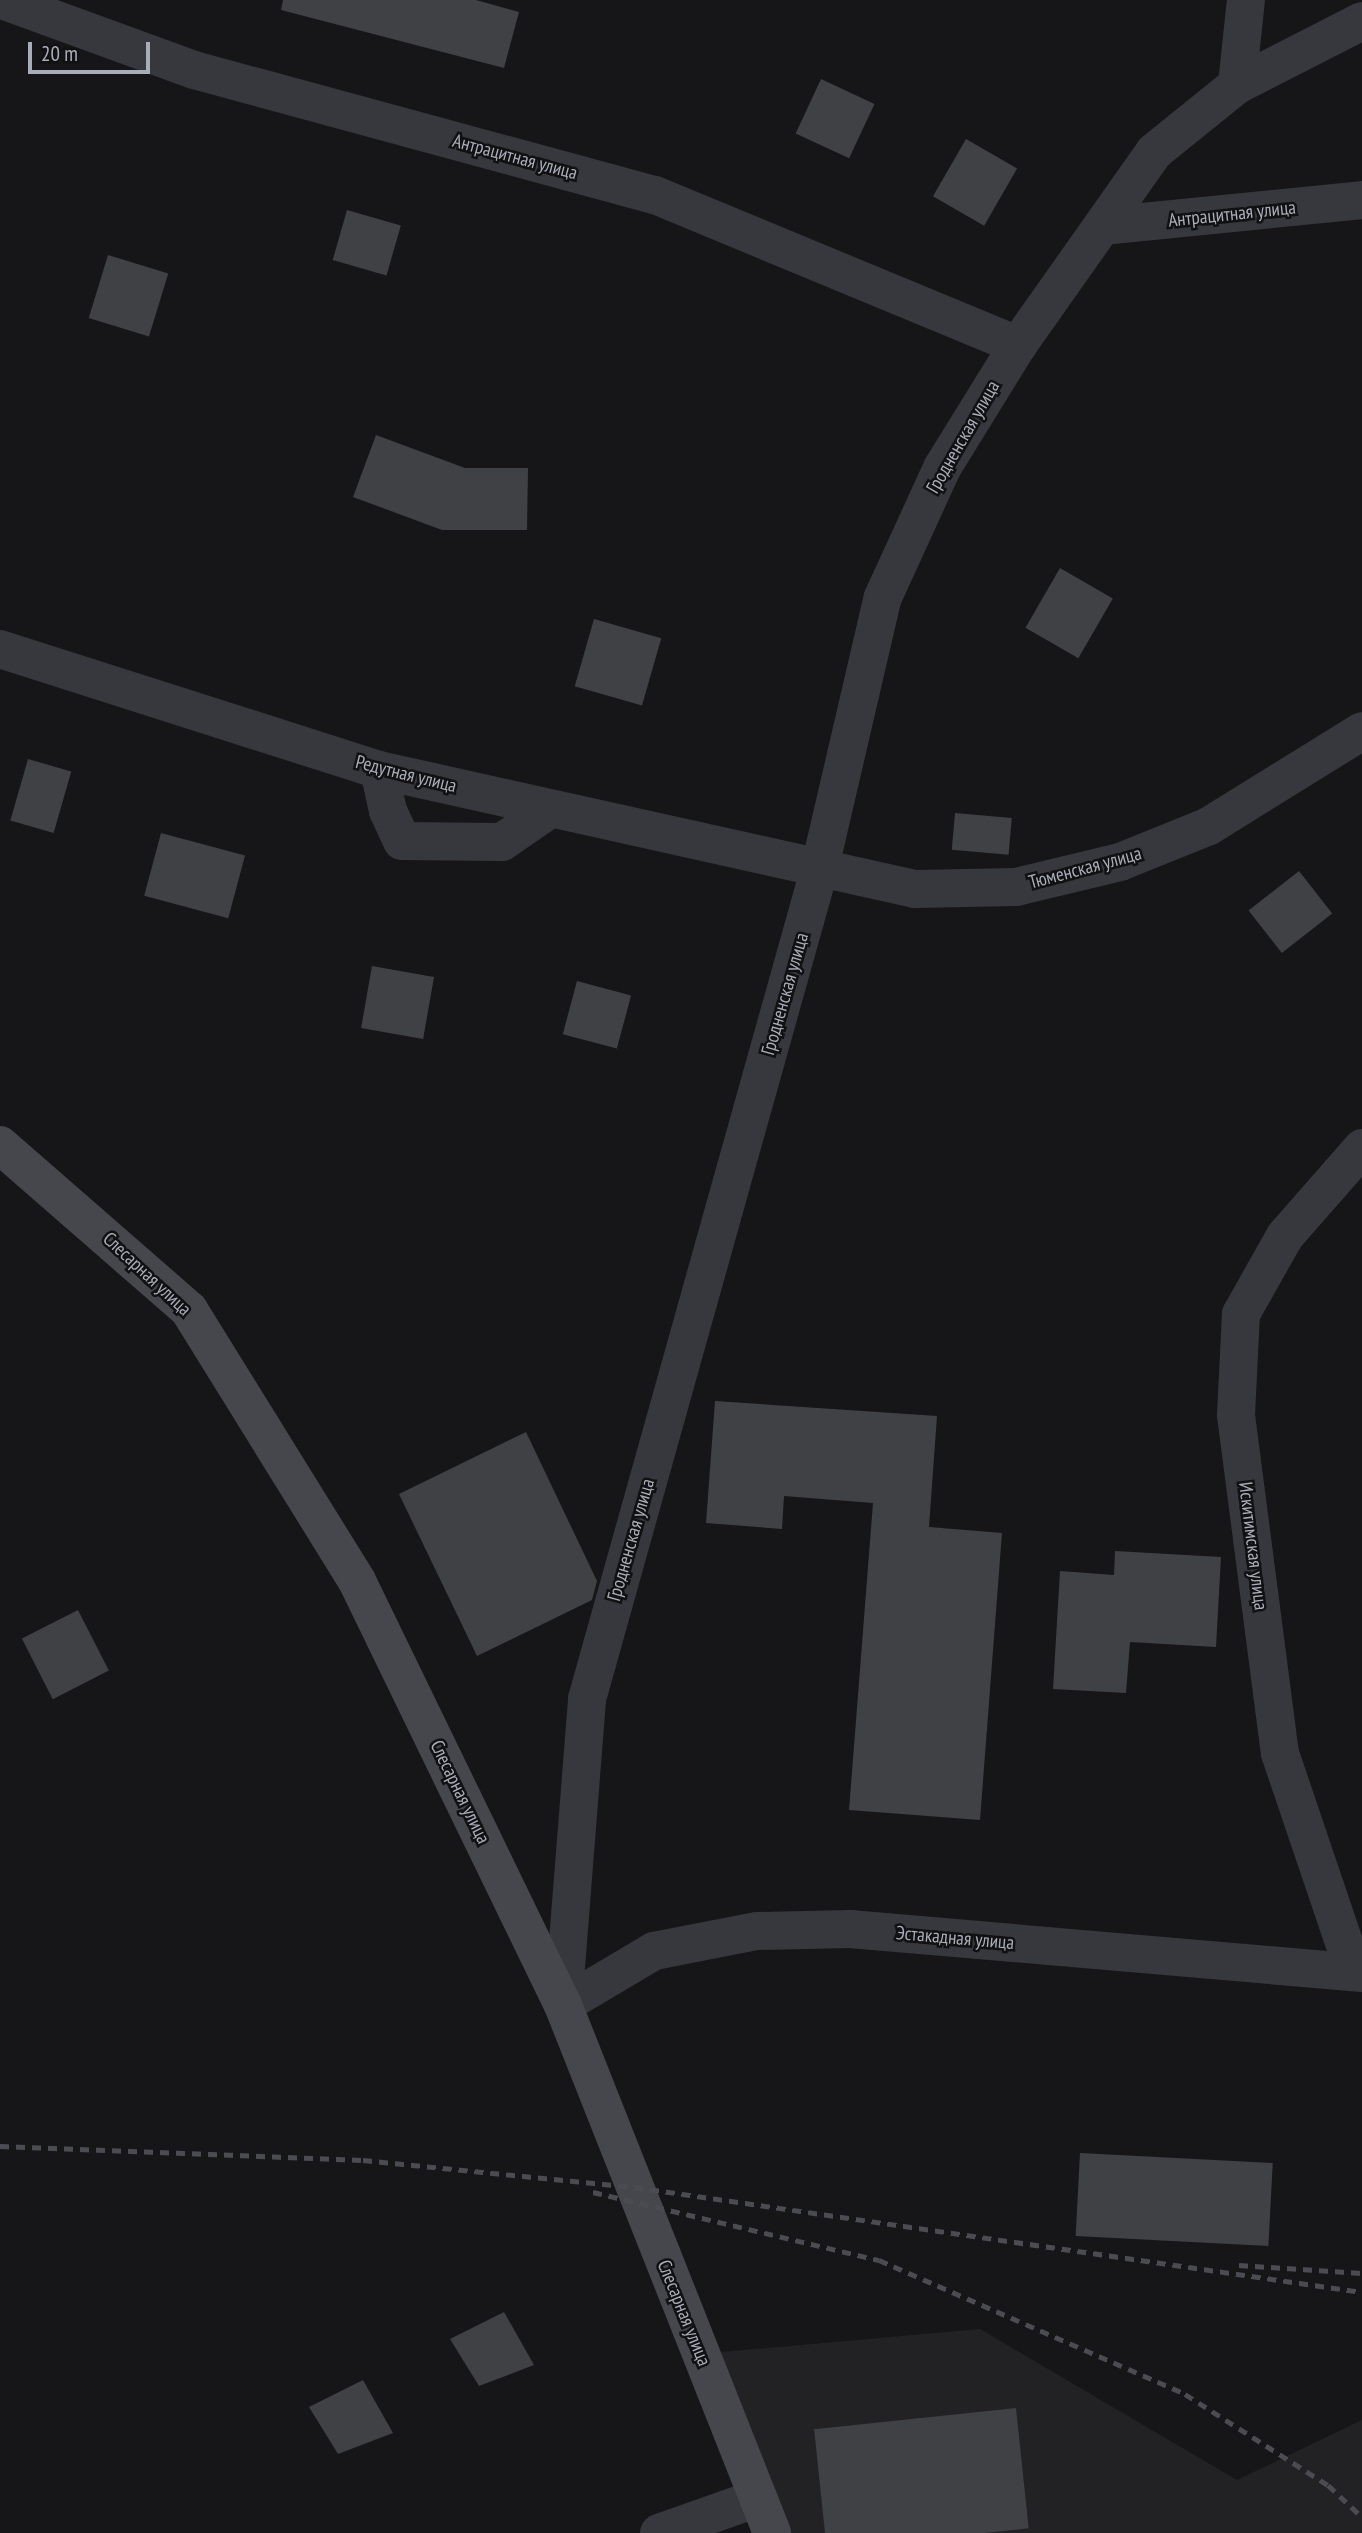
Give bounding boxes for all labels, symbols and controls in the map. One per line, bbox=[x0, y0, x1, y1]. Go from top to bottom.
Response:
scale bar bbox=[32, 28, 154, 72]
text: 20 m bbox=[41, 40, 78, 67]
street label: Антрацитная улица bbox=[450, 129, 580, 185]
street label: Антрацитная улица bbox=[1167, 196, 1297, 232]
street label: Гродненская улица bbox=[922, 377, 1004, 497]
street label: Редутная улица bbox=[353, 750, 459, 798]
street label: Тюменская улица bbox=[1026, 842, 1144, 894]
street label: Гродненская улица bbox=[757, 930, 813, 1058]
street label: Слесарная улица bbox=[98, 1227, 196, 1321]
street label: Гродненская улица bbox=[603, 1476, 659, 1604]
street label: Искитимская улица bbox=[1234, 1480, 1272, 1612]
street label: Слесарная улица bbox=[425, 1737, 495, 1847]
street label: Эстакадная улица bbox=[895, 1921, 1015, 1955]
street label: Слесарная улица bbox=[652, 2257, 716, 2369]

